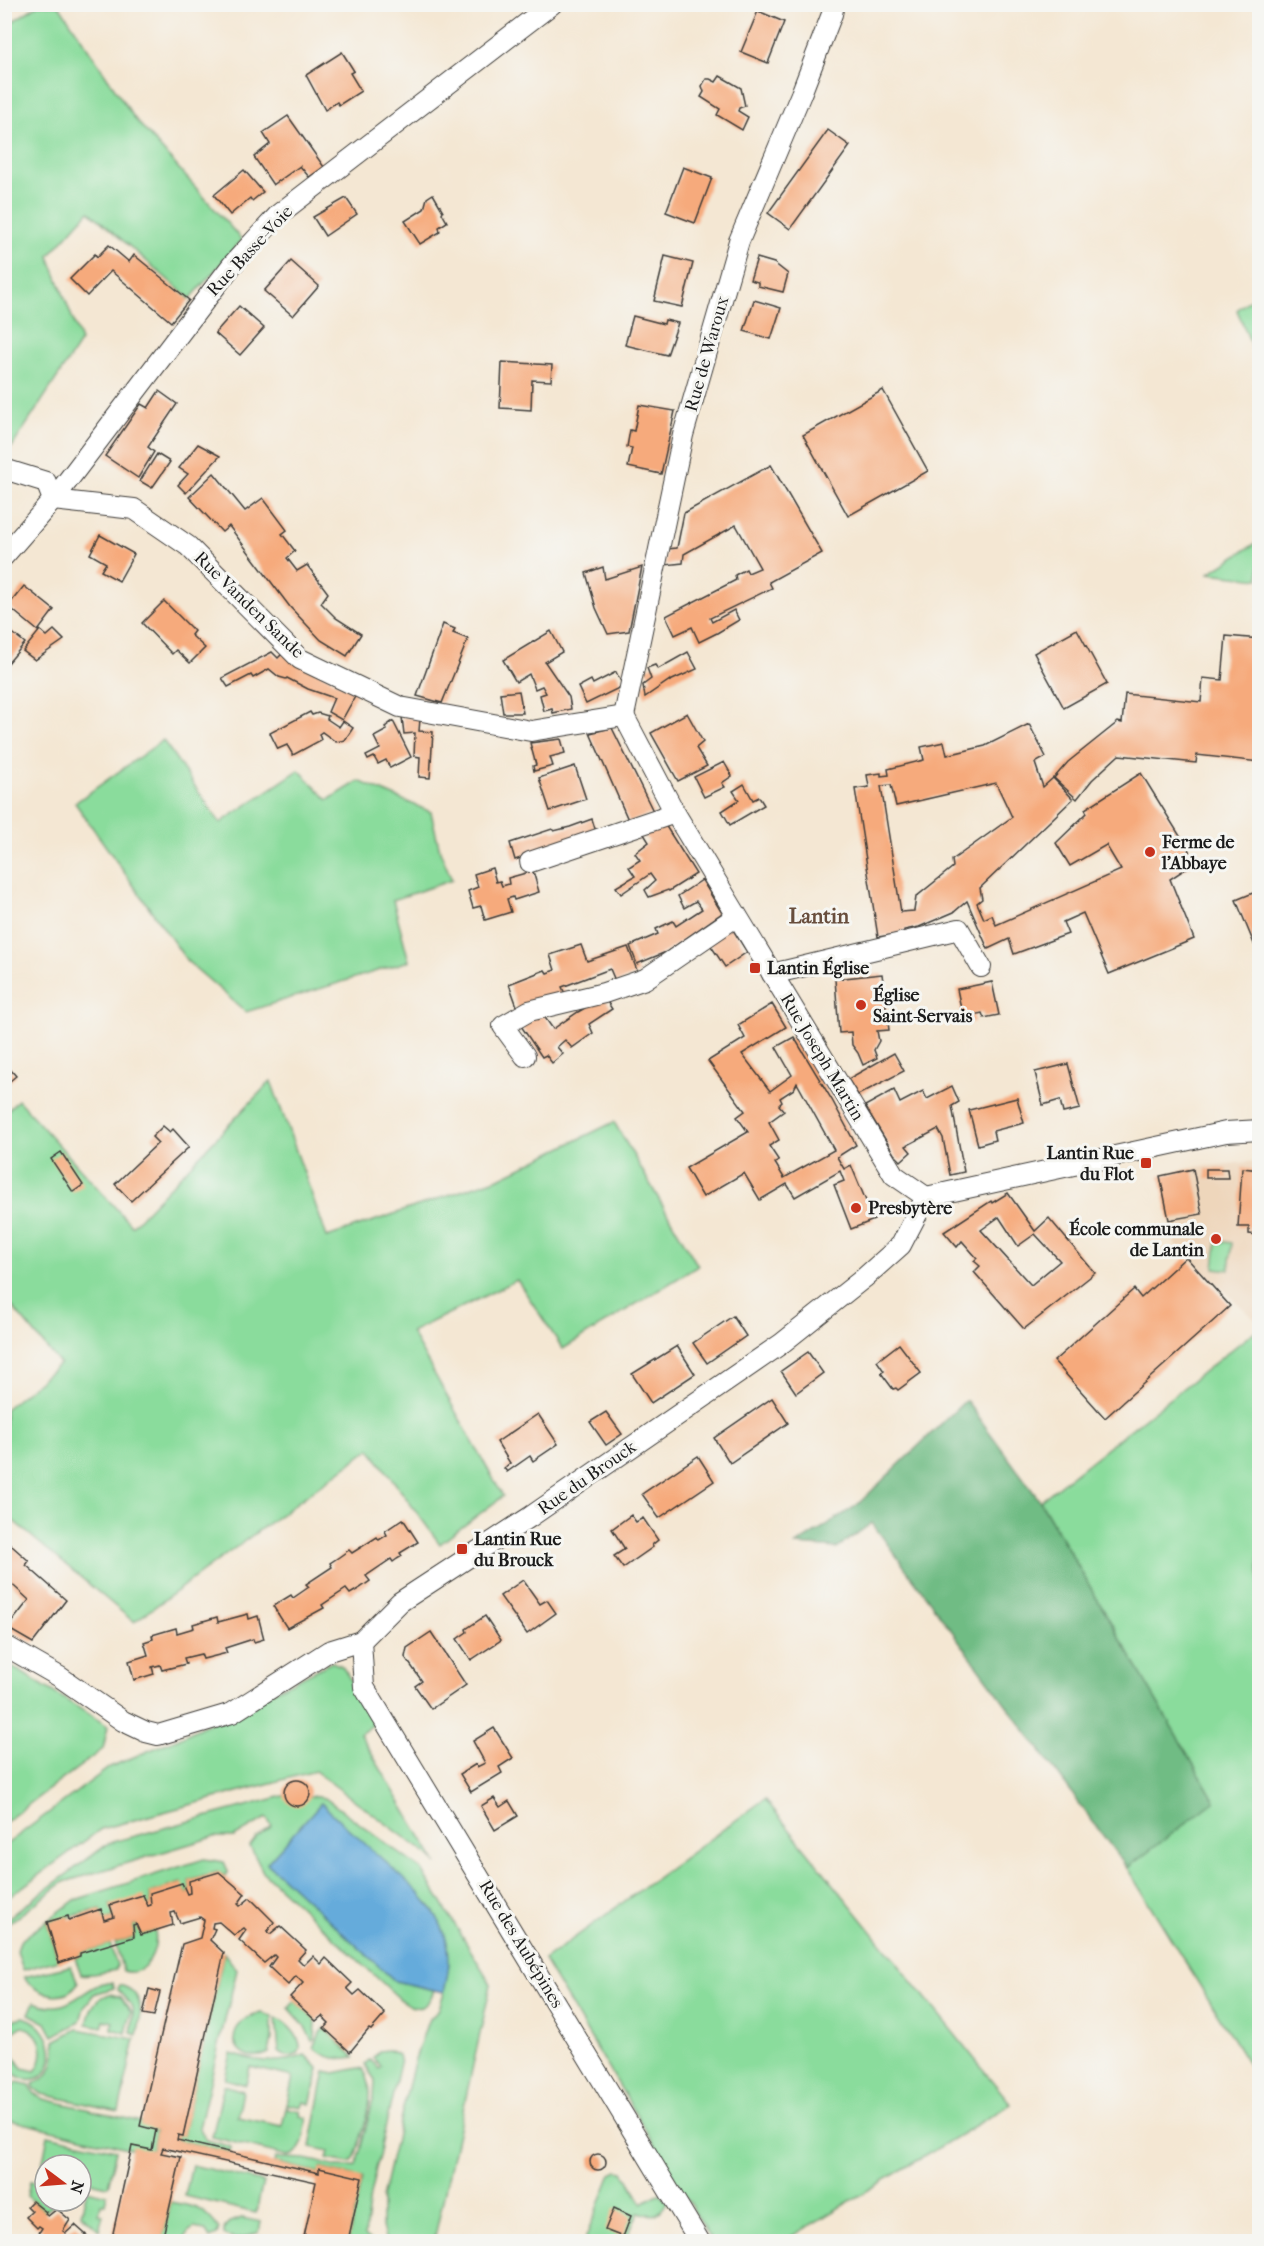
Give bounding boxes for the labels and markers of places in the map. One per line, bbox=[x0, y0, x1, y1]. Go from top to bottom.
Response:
place label: Ferme de l'Abbaye bbox=[1161, 832, 1235, 874]
marker: Ferme de l'Abbaye bbox=[1143, 845, 1157, 859]
place label: Lantin Église bbox=[767, 956, 869, 979]
marker: Lantin Église bbox=[748, 961, 762, 975]
place label: Église Saint-Servais bbox=[873, 983, 973, 1027]
marker: Église Saint-Servais bbox=[854, 998, 868, 1012]
place label: Lantin Rue du Flot bbox=[1047, 1143, 1135, 1185]
marker: Lantin Rue du Flot bbox=[1139, 1156, 1153, 1170]
place label: Presbytère bbox=[868, 1198, 952, 1219]
marker: Presbytère bbox=[849, 1201, 863, 1215]
place label: École communale de Lantin bbox=[1069, 1217, 1205, 1261]
marker: École communale de Lantin bbox=[1209, 1232, 1223, 1246]
place label: Lantin Rue du Brouck bbox=[474, 1529, 561, 1571]
marker: Lantin Rue du Brouck bbox=[455, 1542, 469, 1556]

